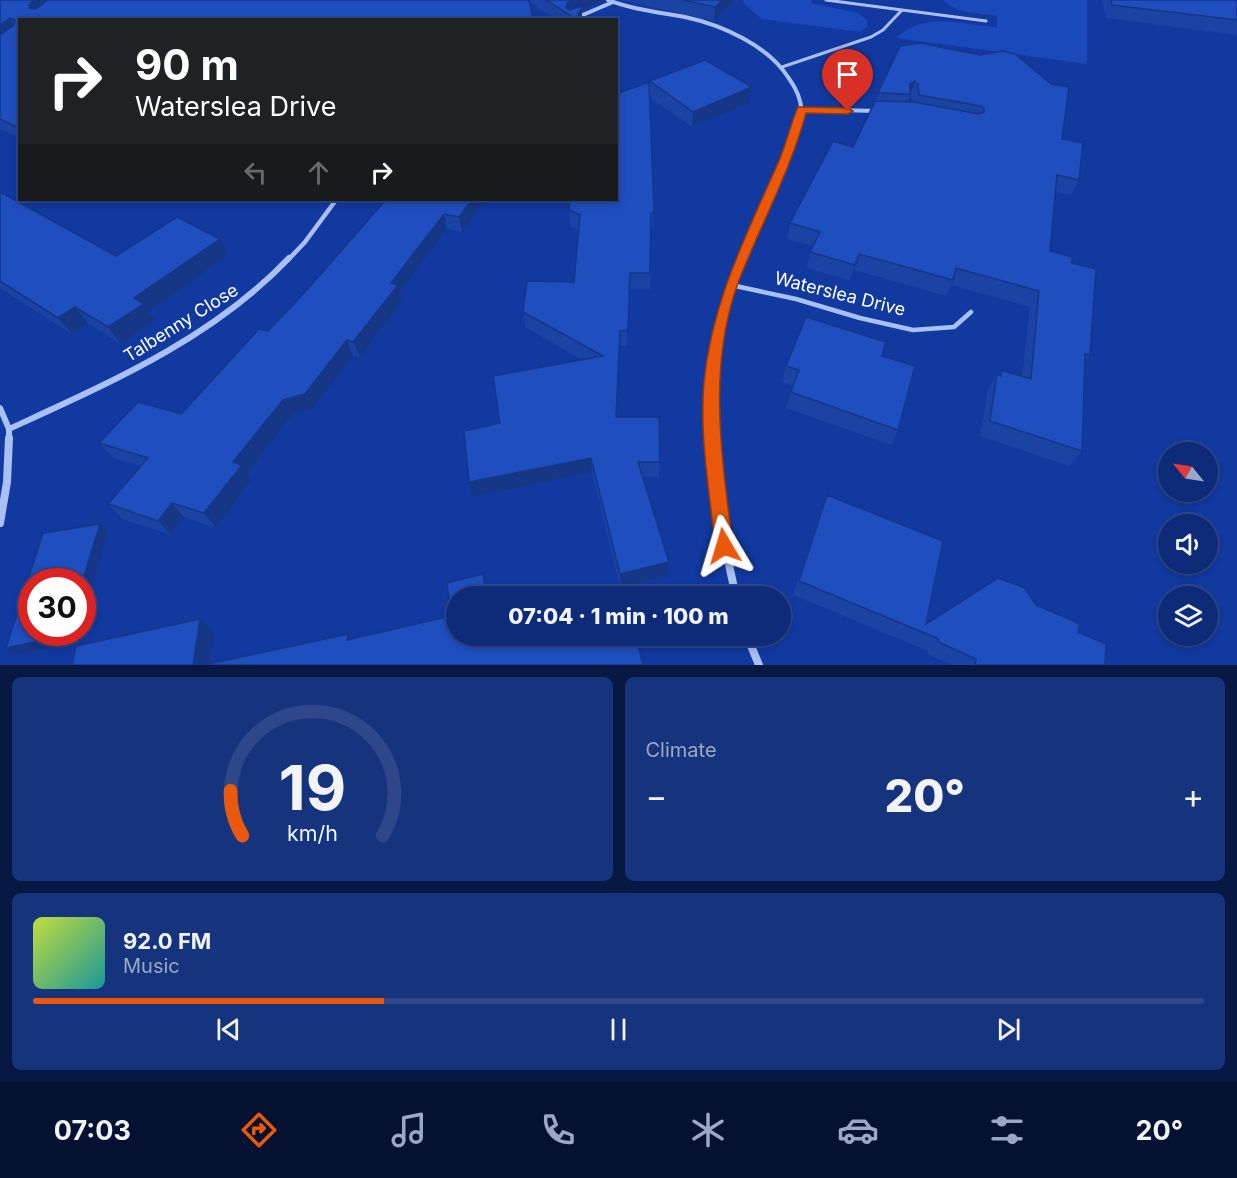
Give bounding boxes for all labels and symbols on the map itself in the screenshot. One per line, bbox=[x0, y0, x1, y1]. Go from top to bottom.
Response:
pin bbox=[822, 49, 873, 111]
street label: Waterslea Drive bbox=[772, 267, 908, 320]
street label: Talbenny Close bbox=[120, 279, 242, 366]
north arrow bbox=[1158, 442, 1218, 502]
position arrow bbox=[692, 514, 756, 578]
speed limit sign: 30 bbox=[18, 568, 96, 646]

